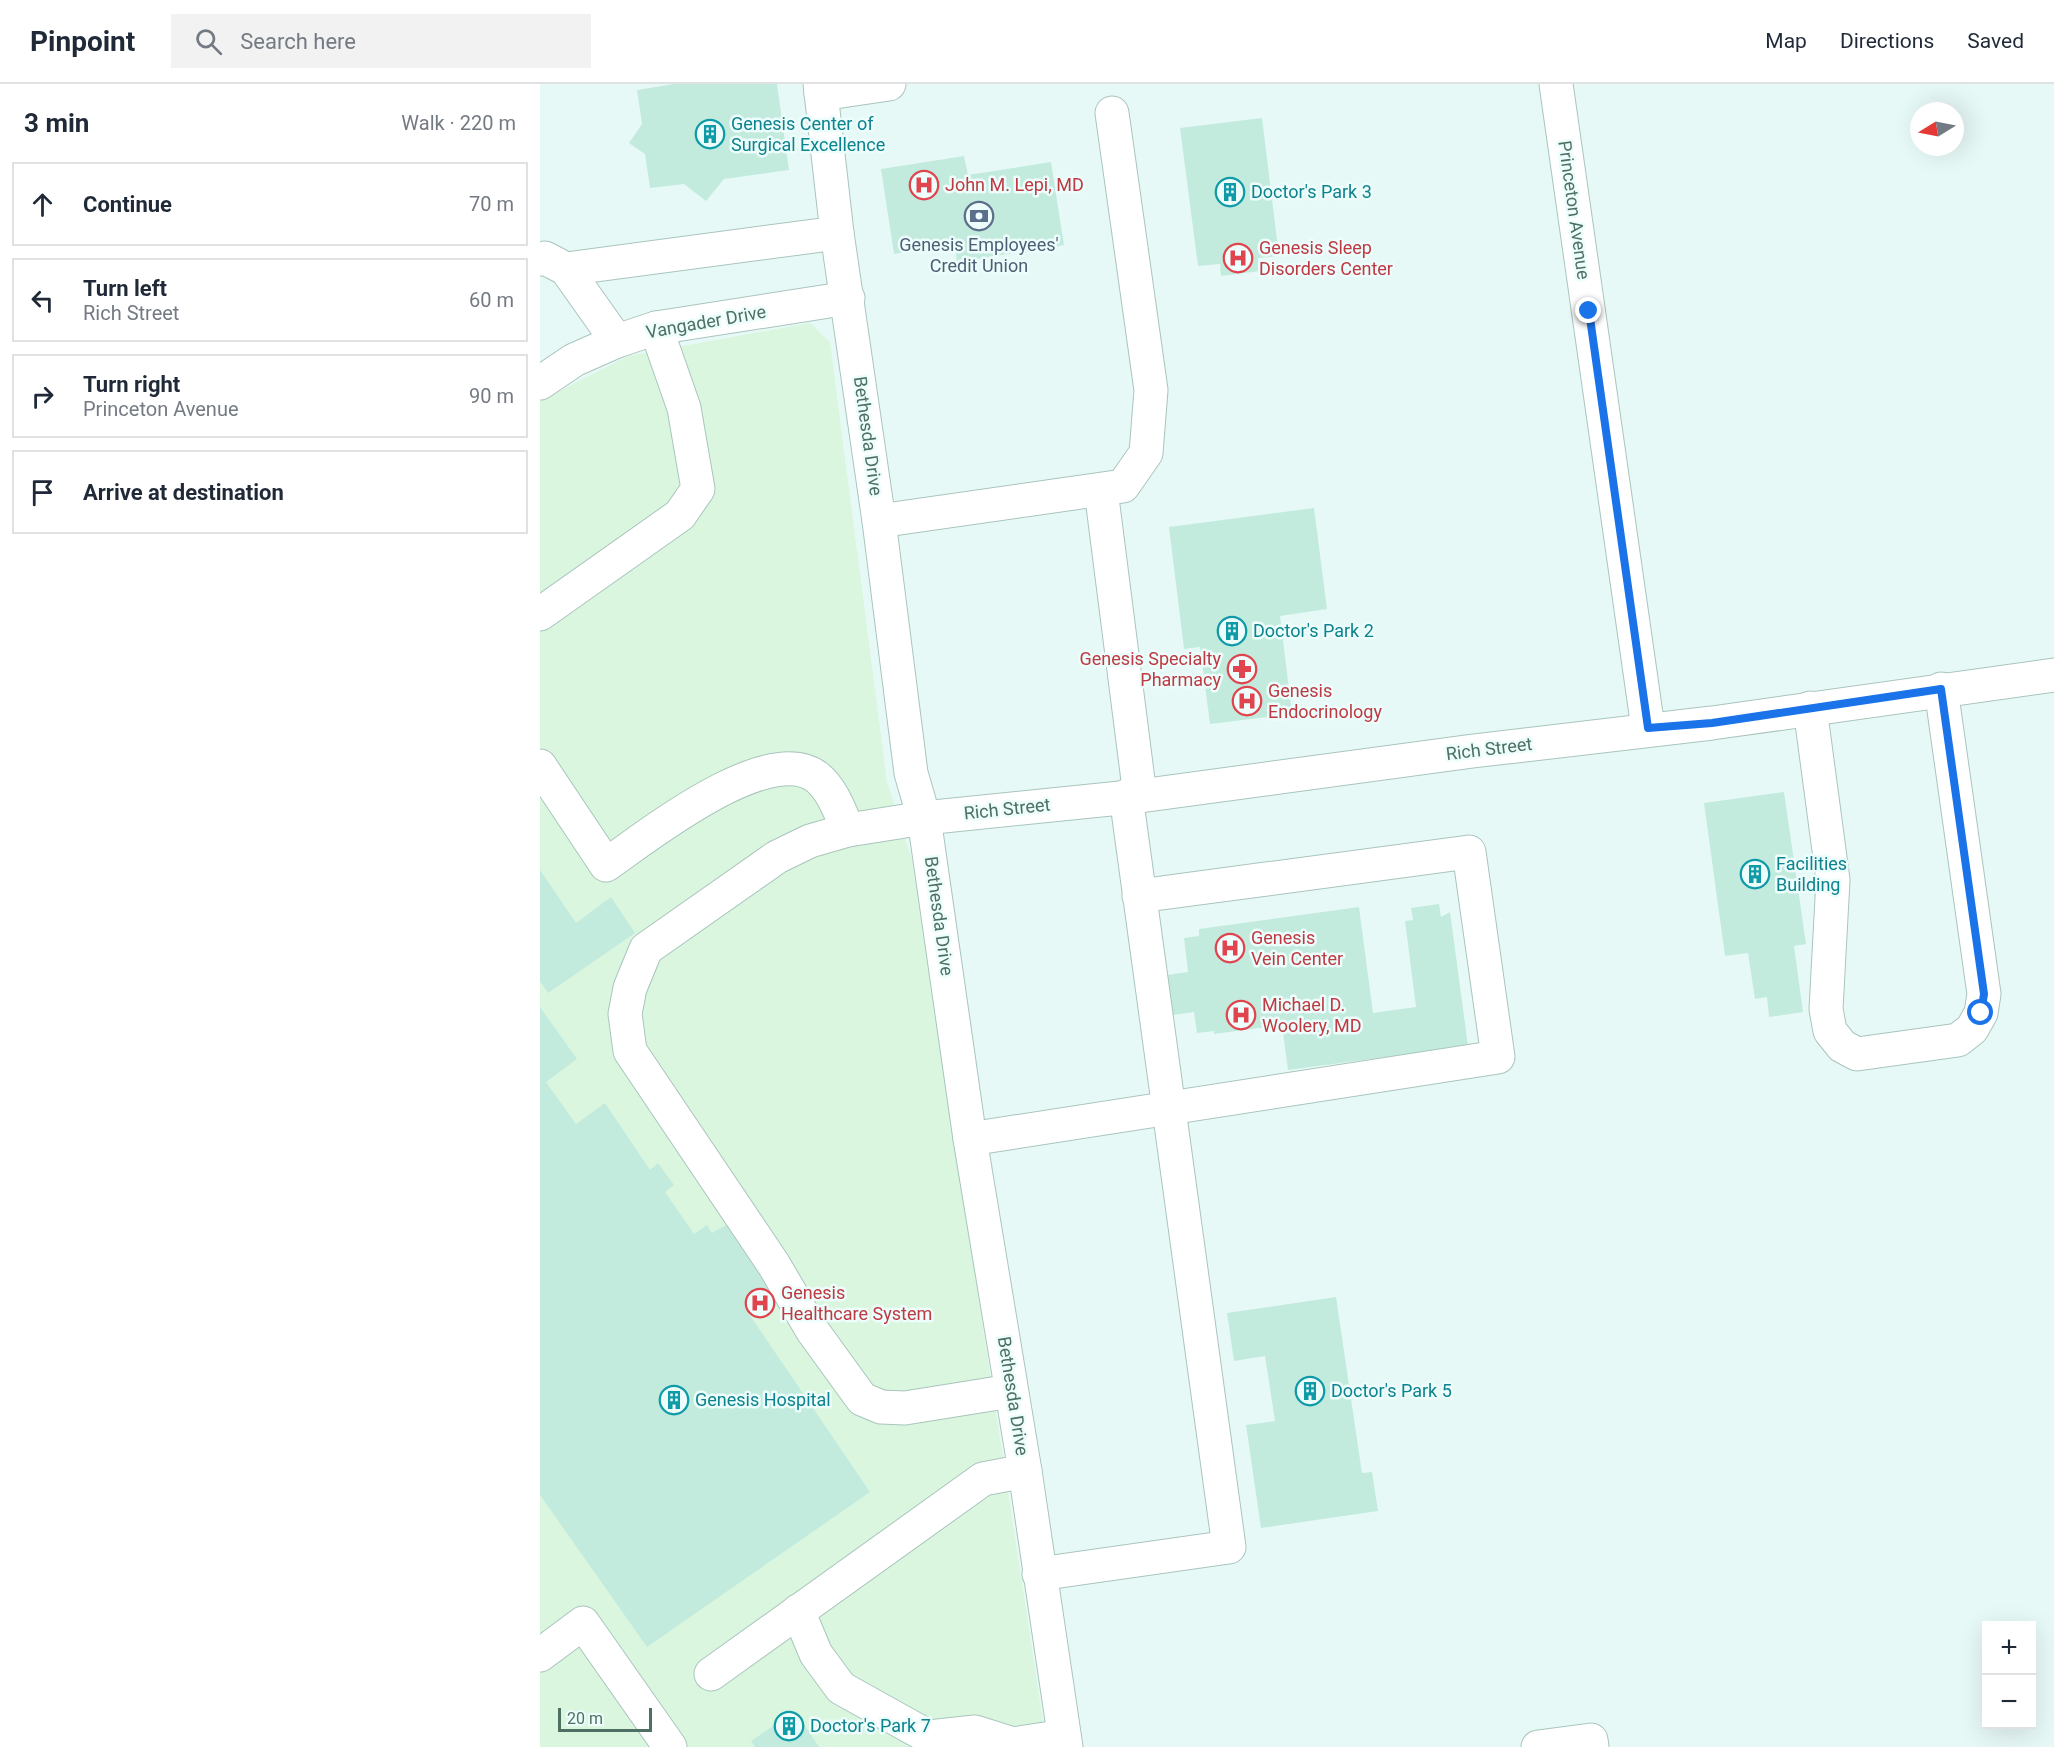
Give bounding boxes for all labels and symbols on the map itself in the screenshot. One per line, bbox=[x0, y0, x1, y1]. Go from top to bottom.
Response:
north arrow bbox=[1910, 102, 1964, 156]
place label: Genesis Center of Surgical Excellence bbox=[731, 113, 885, 155]
building icon: Genesis Center of Surgical Excellence bbox=[694, 118, 726, 150]
street label: Princeton Avenue bbox=[1554, 139, 1595, 281]
hospital icon: John M. Lepi, MD bbox=[908, 169, 940, 201]
place label: John M. Lepi, MD bbox=[945, 174, 1084, 195]
building icon: Doctor's Park 3 bbox=[1214, 176, 1246, 208]
place label: Doctor's Park 3 bbox=[1251, 181, 1372, 202]
bank icon: Genesis Employees' Credit Union bbox=[963, 200, 995, 232]
place label: Genesis Employees' Credit Union bbox=[899, 234, 1059, 276]
place label: Genesis Sleep Disorders Center bbox=[1259, 237, 1393, 279]
hospital icon: Genesis Sleep Disorders Center bbox=[1222, 242, 1254, 274]
route end bbox=[1575, 297, 1601, 323]
street label: Vangader Drive bbox=[644, 301, 768, 342]
street label: Bethesda Drive bbox=[850, 375, 887, 497]
building icon: Doctor's Park 2 bbox=[1216, 615, 1248, 647]
place label: Doctor's Park 2 bbox=[1253, 620, 1374, 641]
place label: Genesis Specialty Pharmacy bbox=[1080, 648, 1221, 690]
pharmacy icon: Genesis Specialty Pharmacy bbox=[1226, 653, 1258, 685]
place label: Genesis Endocrinology bbox=[1268, 680, 1382, 722]
hospital icon: Genesis Endocrinology bbox=[1231, 685, 1263, 717]
street label: Rich Street bbox=[1445, 733, 1533, 764]
street label: Rich Street bbox=[963, 794, 1051, 823]
place label: Facilities Building bbox=[1776, 853, 1847, 895]
street label: Bethesda Drive bbox=[921, 855, 958, 977]
building icon: Facilities Building bbox=[1739, 858, 1771, 890]
place label: Genesis Vein Center bbox=[1251, 927, 1343, 969]
hospital icon: Genesis Vein Center bbox=[1214, 932, 1246, 964]
place label: Michael D. Woolery, MD bbox=[1262, 994, 1362, 1036]
hospital icon: Michael D. Woolery, MD bbox=[1225, 999, 1257, 1031]
route start bbox=[1967, 999, 1993, 1025]
place label: Genesis Healthcare System bbox=[781, 1282, 932, 1324]
hospital icon: Genesis Healthcare System bbox=[744, 1287, 776, 1319]
street label: Bethesda Drive bbox=[994, 1335, 1033, 1457]
building icon: Doctor's Park 5 bbox=[1294, 1375, 1326, 1407]
place label: Doctor's Park 5 bbox=[1331, 1380, 1452, 1401]
building icon: Genesis Hospital bbox=[658, 1384, 690, 1416]
place label: Genesis Hospital bbox=[695, 1389, 831, 1410]
scale bar bbox=[558, 1705, 652, 1732]
building icon: Doctor's Park 7 bbox=[773, 1710, 805, 1742]
place label: Doctor's Park 7 bbox=[810, 1715, 931, 1736]

